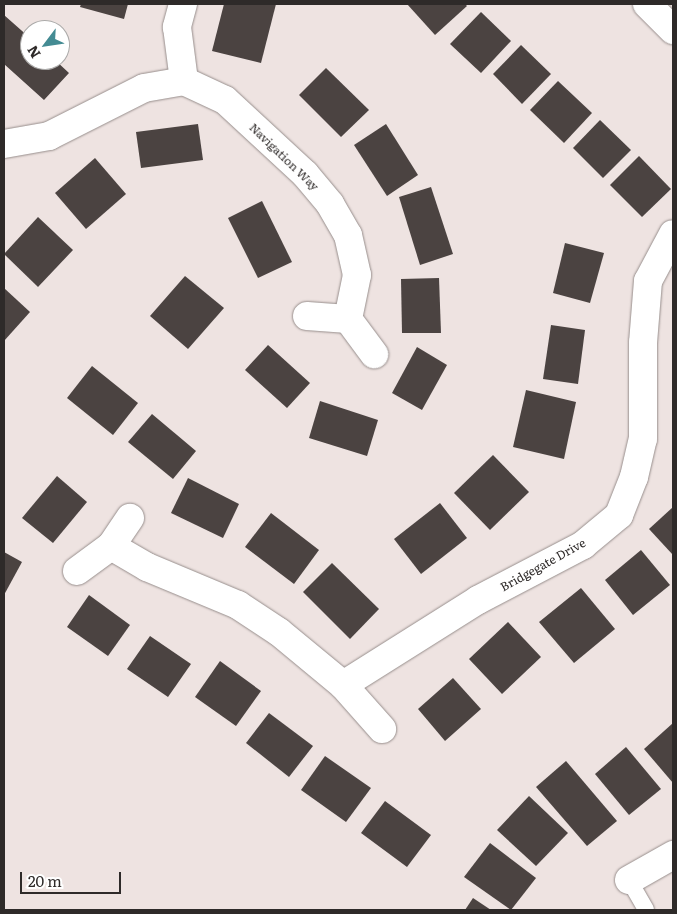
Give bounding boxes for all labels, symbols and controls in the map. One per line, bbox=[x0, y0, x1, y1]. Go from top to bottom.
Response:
north arrow bbox=[20, 20, 70, 70]
text: N bbox=[21, 42, 45, 62]
street label: Navigation Way bbox=[246, 120, 322, 194]
street label: Bridgegate Drive bbox=[498, 536, 588, 594]
scale bar bbox=[22, 862, 124, 894]
text: 20 m bbox=[28, 869, 62, 892]

